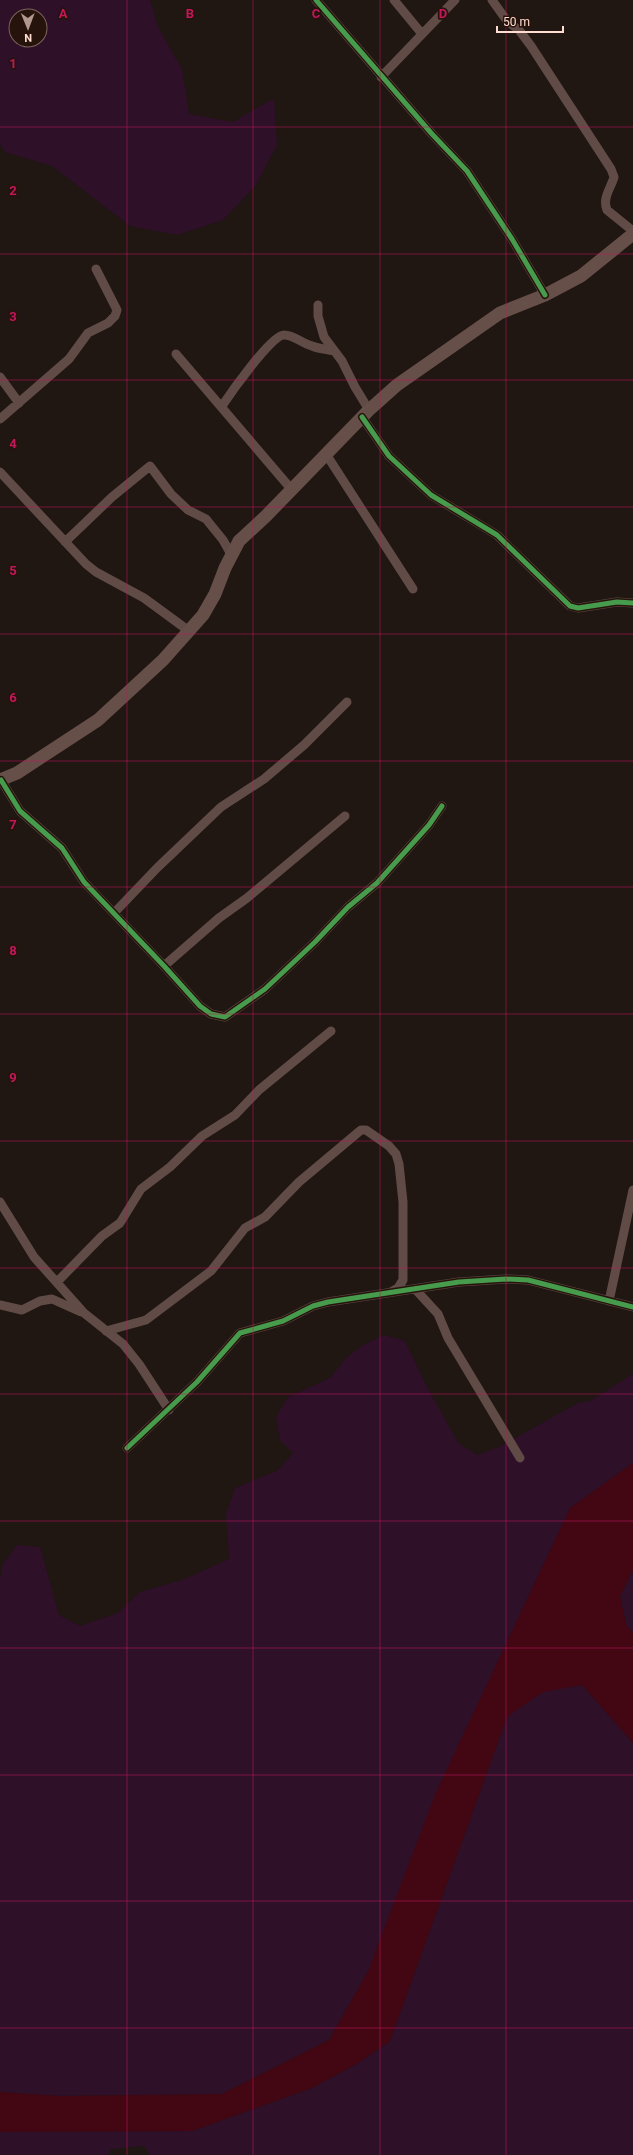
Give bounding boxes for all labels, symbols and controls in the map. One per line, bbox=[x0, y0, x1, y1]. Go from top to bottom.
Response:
text: A bbox=[59, 6, 68, 21]
text: B bbox=[186, 6, 194, 21]
text: C bbox=[312, 6, 321, 21]
text: D bbox=[439, 6, 447, 21]
north arrow bbox=[8, 8, 48, 48]
scale bar bbox=[497, 8, 563, 34]
text: 50 m bbox=[503, 15, 530, 29]
text: N bbox=[24, 31, 32, 44]
text: 1 bbox=[9, 56, 17, 71]
text: 2 bbox=[9, 183, 17, 198]
text: 3 bbox=[9, 309, 17, 324]
text: 4 bbox=[9, 436, 17, 451]
text: 5 bbox=[9, 563, 17, 578]
text: 6 bbox=[9, 690, 17, 705]
text: 7 bbox=[9, 817, 17, 832]
text: 8 bbox=[9, 943, 17, 958]
text: 9 bbox=[9, 1070, 17, 1085]

